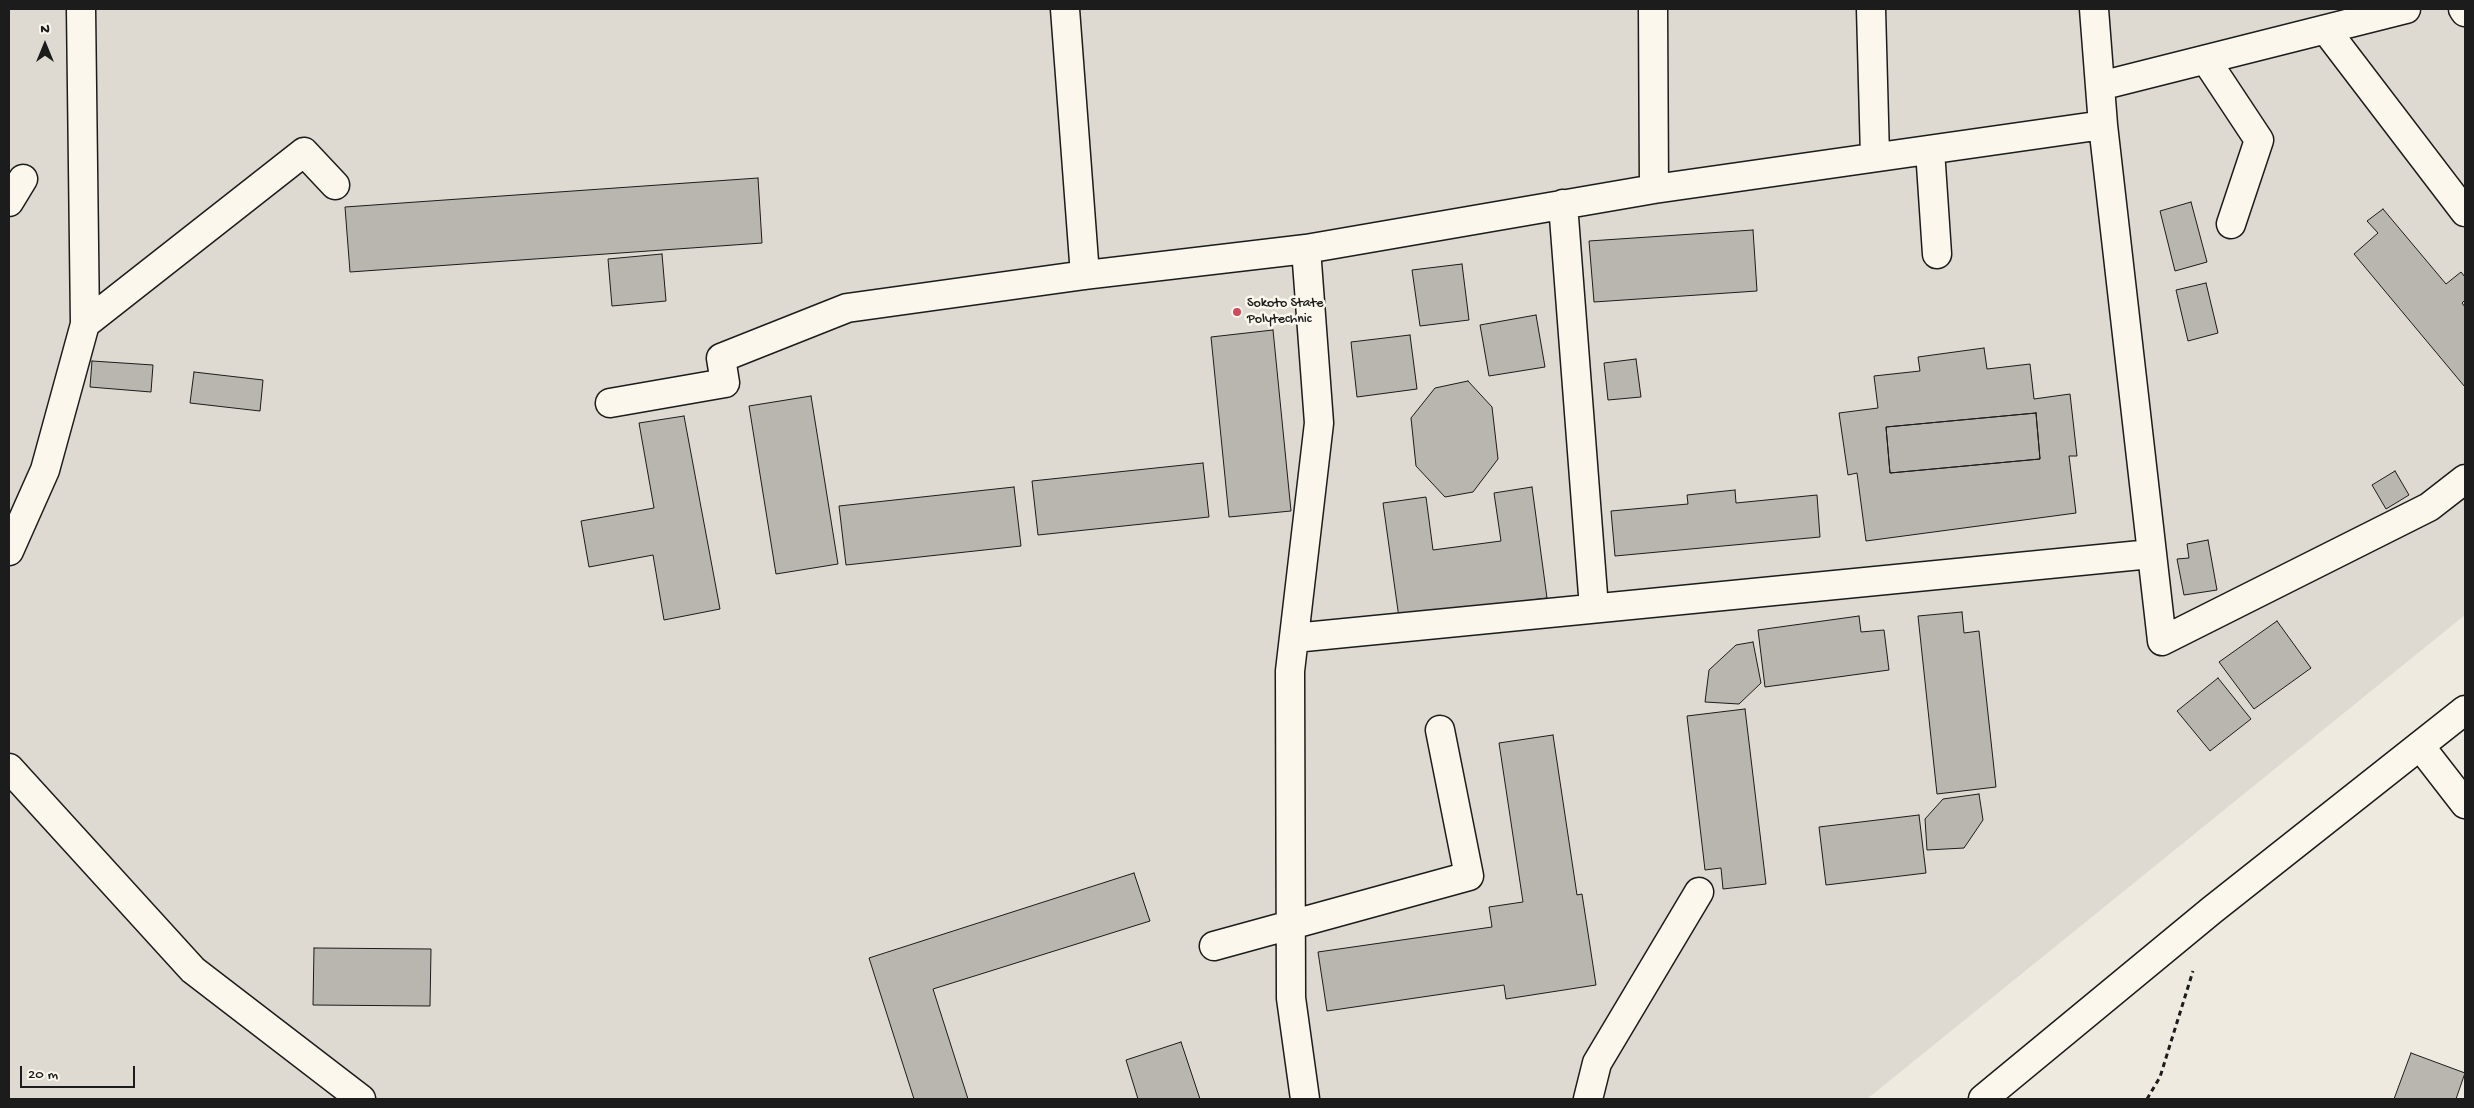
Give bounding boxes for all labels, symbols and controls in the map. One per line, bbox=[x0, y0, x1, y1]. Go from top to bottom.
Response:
north arrow bbox=[20, 20, 70, 70]
text: N bbox=[40, 21, 50, 38]
place label: Sokoto State Polytechnic bbox=[1247, 296, 1323, 328]
marker: Sokoto State Polytechnic bbox=[1231, 306, 1243, 318]
scale bar bbox=[22, 1056, 138, 1088]
text: 20 m bbox=[28, 1066, 58, 1084]

